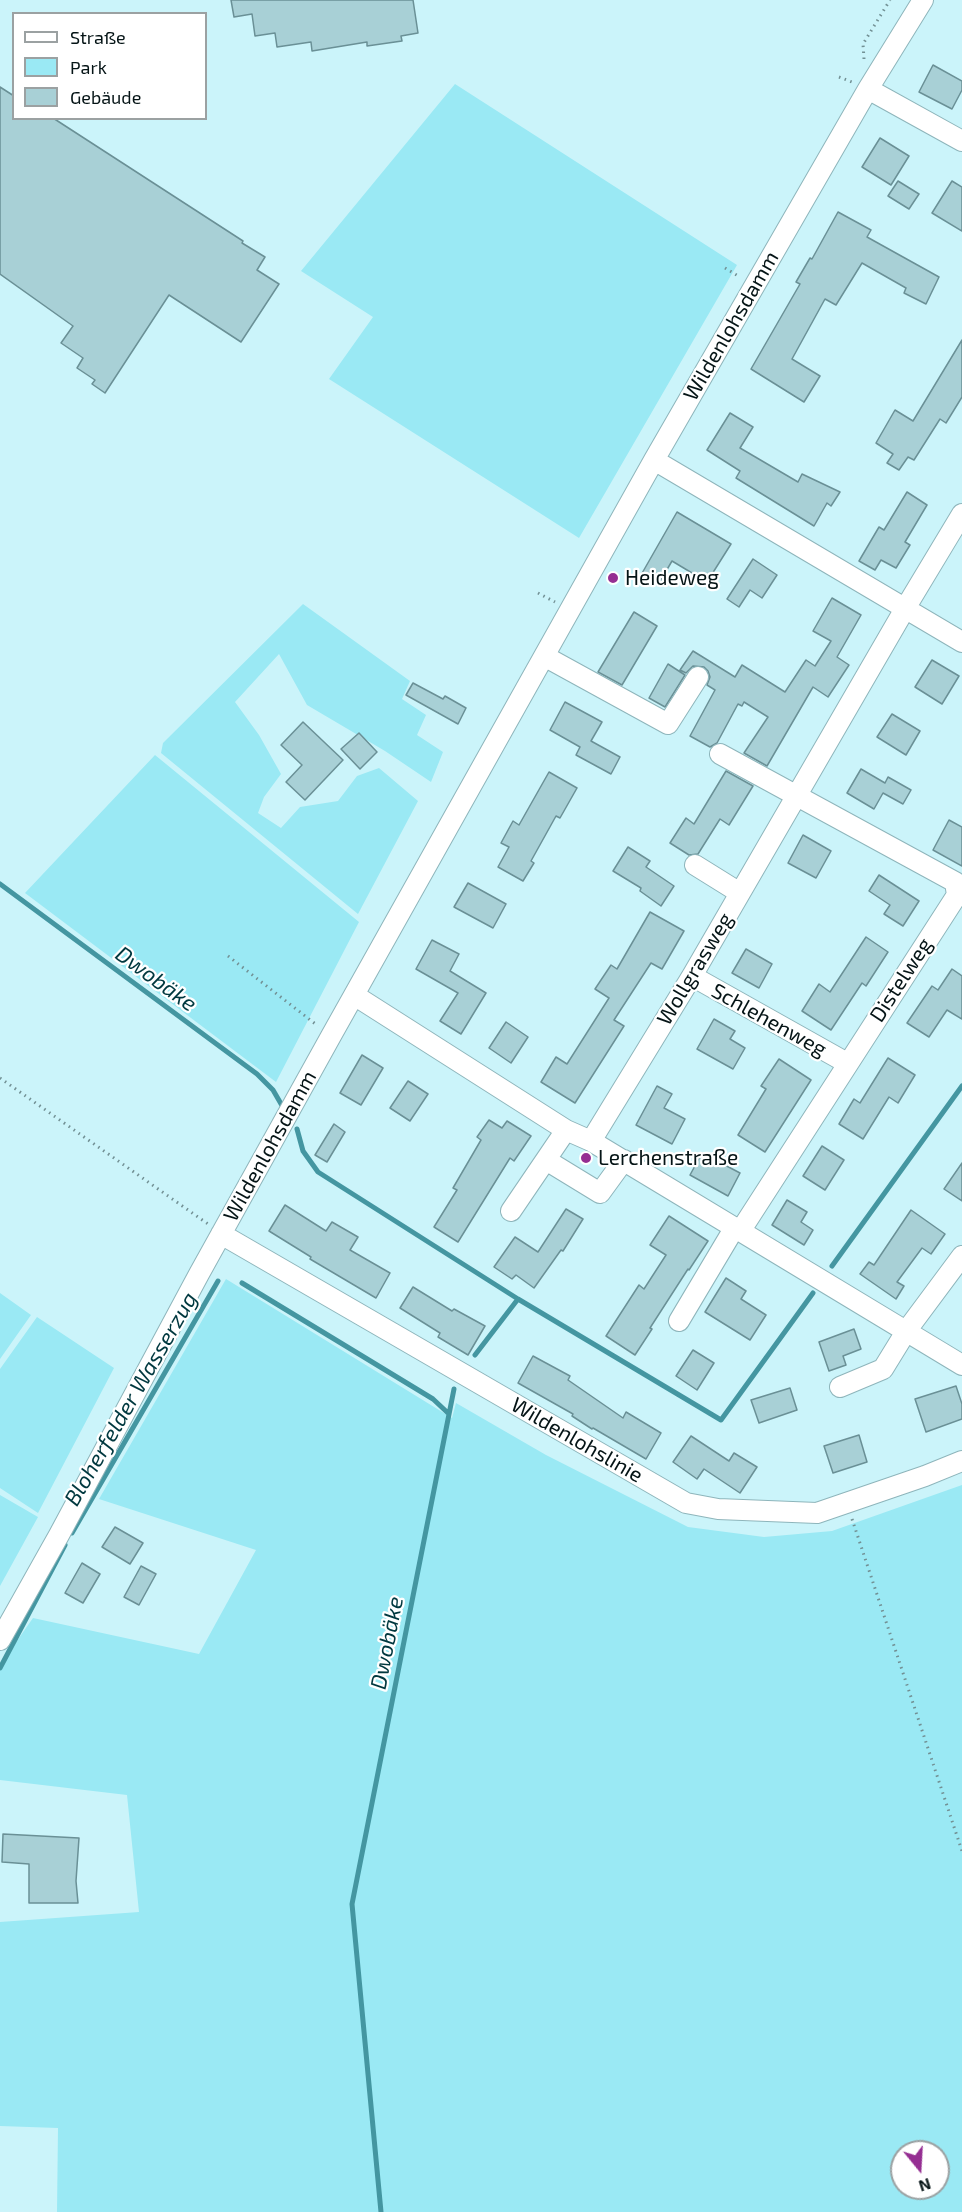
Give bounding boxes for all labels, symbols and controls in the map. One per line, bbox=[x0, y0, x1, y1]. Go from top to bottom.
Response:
legend bbox=[12, 12, 207, 120]
text: Straße bbox=[70, 26, 126, 48]
text: Park bbox=[70, 56, 107, 78]
text: Gebäude bbox=[70, 86, 141, 108]
street label: Wildenlohsdamm bbox=[678, 247, 784, 405]
place label: Heideweg bbox=[625, 565, 719, 591]
marker: Heideweg bbox=[606, 571, 620, 585]
street label: Wollgrasweg bbox=[652, 908, 738, 1030]
street label: Distelweg bbox=[864, 933, 938, 1027]
water label: Dwobäke bbox=[110, 941, 202, 1017]
street label: Schlehenweg bbox=[707, 978, 831, 1062]
street label: Wildenlohsdamm bbox=[218, 1066, 322, 1226]
place label: Lerchenstraße bbox=[598, 1145, 738, 1171]
marker: Lerchenstraße bbox=[579, 1151, 593, 1165]
water label: Bloherfelder Wasserzug bbox=[59, 1287, 203, 1511]
street label: Wildenlohslinie bbox=[507, 1392, 647, 1488]
water label: Dwobäke bbox=[365, 1594, 409, 1692]
north arrow bbox=[890, 2140, 950, 2200]
text: N bbox=[917, 2175, 934, 2197]

